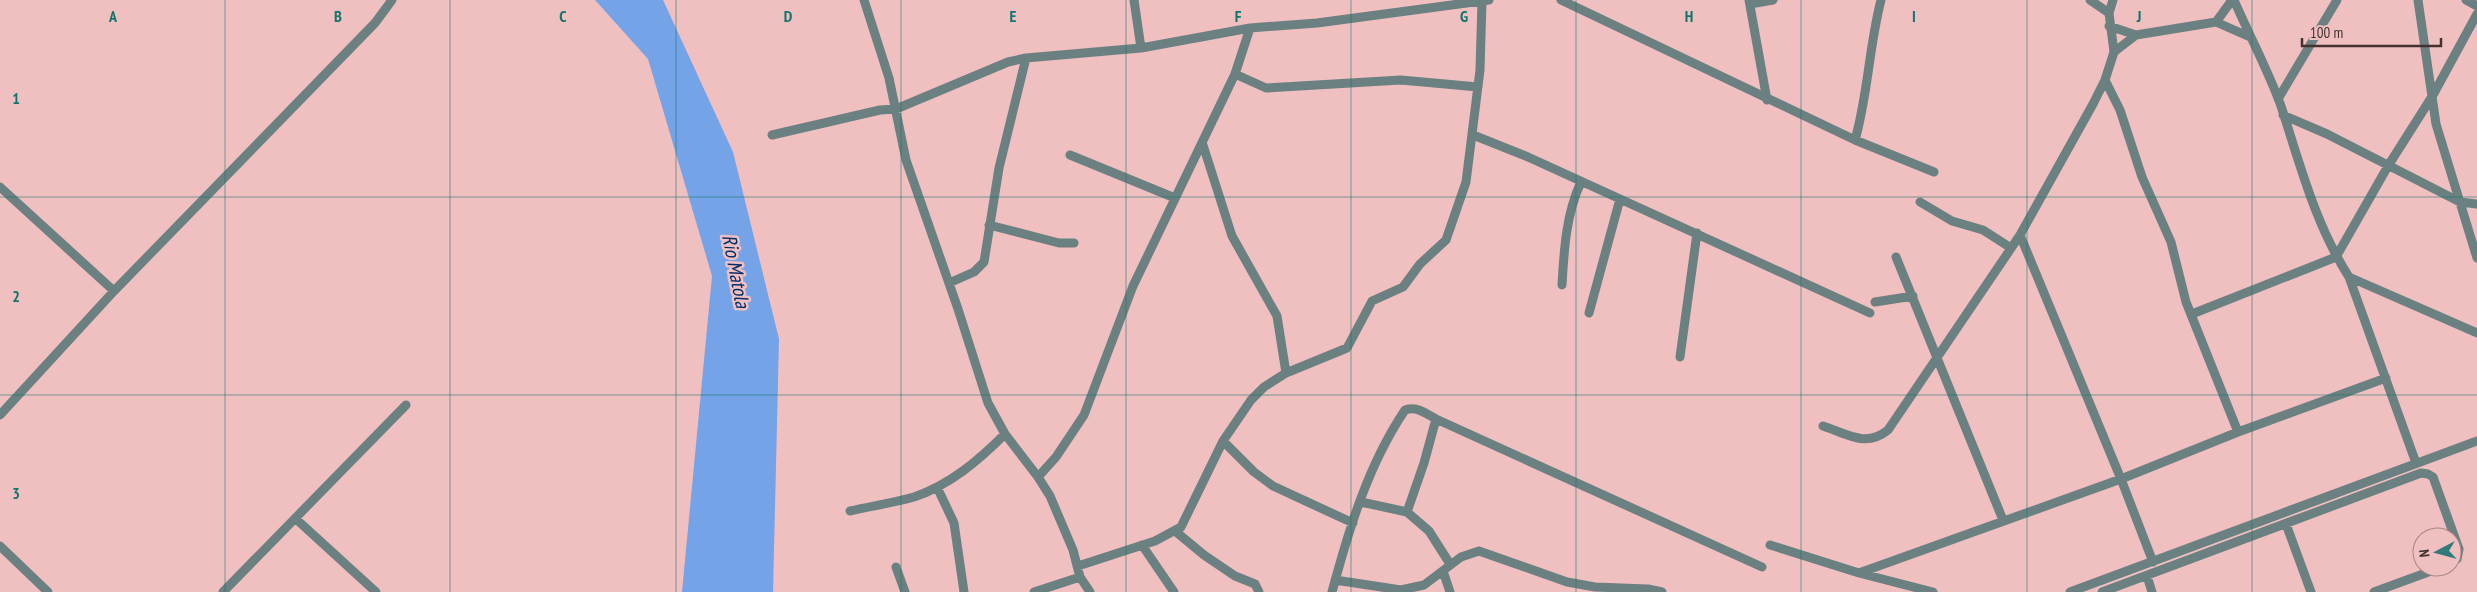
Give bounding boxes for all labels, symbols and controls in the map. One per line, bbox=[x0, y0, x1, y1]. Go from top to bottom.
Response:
text: A bbox=[108, 6, 118, 26]
text: B bbox=[334, 6, 342, 26]
text: C bbox=[559, 6, 567, 26]
text: D bbox=[784, 6, 793, 26]
text: E bbox=[1010, 6, 1017, 26]
text: F bbox=[1235, 6, 1242, 26]
text: G bbox=[1460, 6, 1468, 26]
text: H bbox=[1685, 6, 1693, 26]
text: I bbox=[1912, 6, 1916, 26]
text: J bbox=[2136, 6, 2141, 26]
scale bar bbox=[2302, 15, 2441, 47]
text: 100 m bbox=[2310, 23, 2343, 42]
text: 1 bbox=[12, 88, 20, 108]
water label: Rio Matola bbox=[716, 232, 756, 311]
text: 2 bbox=[12, 286, 20, 306]
text: 3 bbox=[12, 483, 20, 503]
north arrow bbox=[2412, 527, 2462, 577]
text: N bbox=[2415, 549, 2433, 558]

